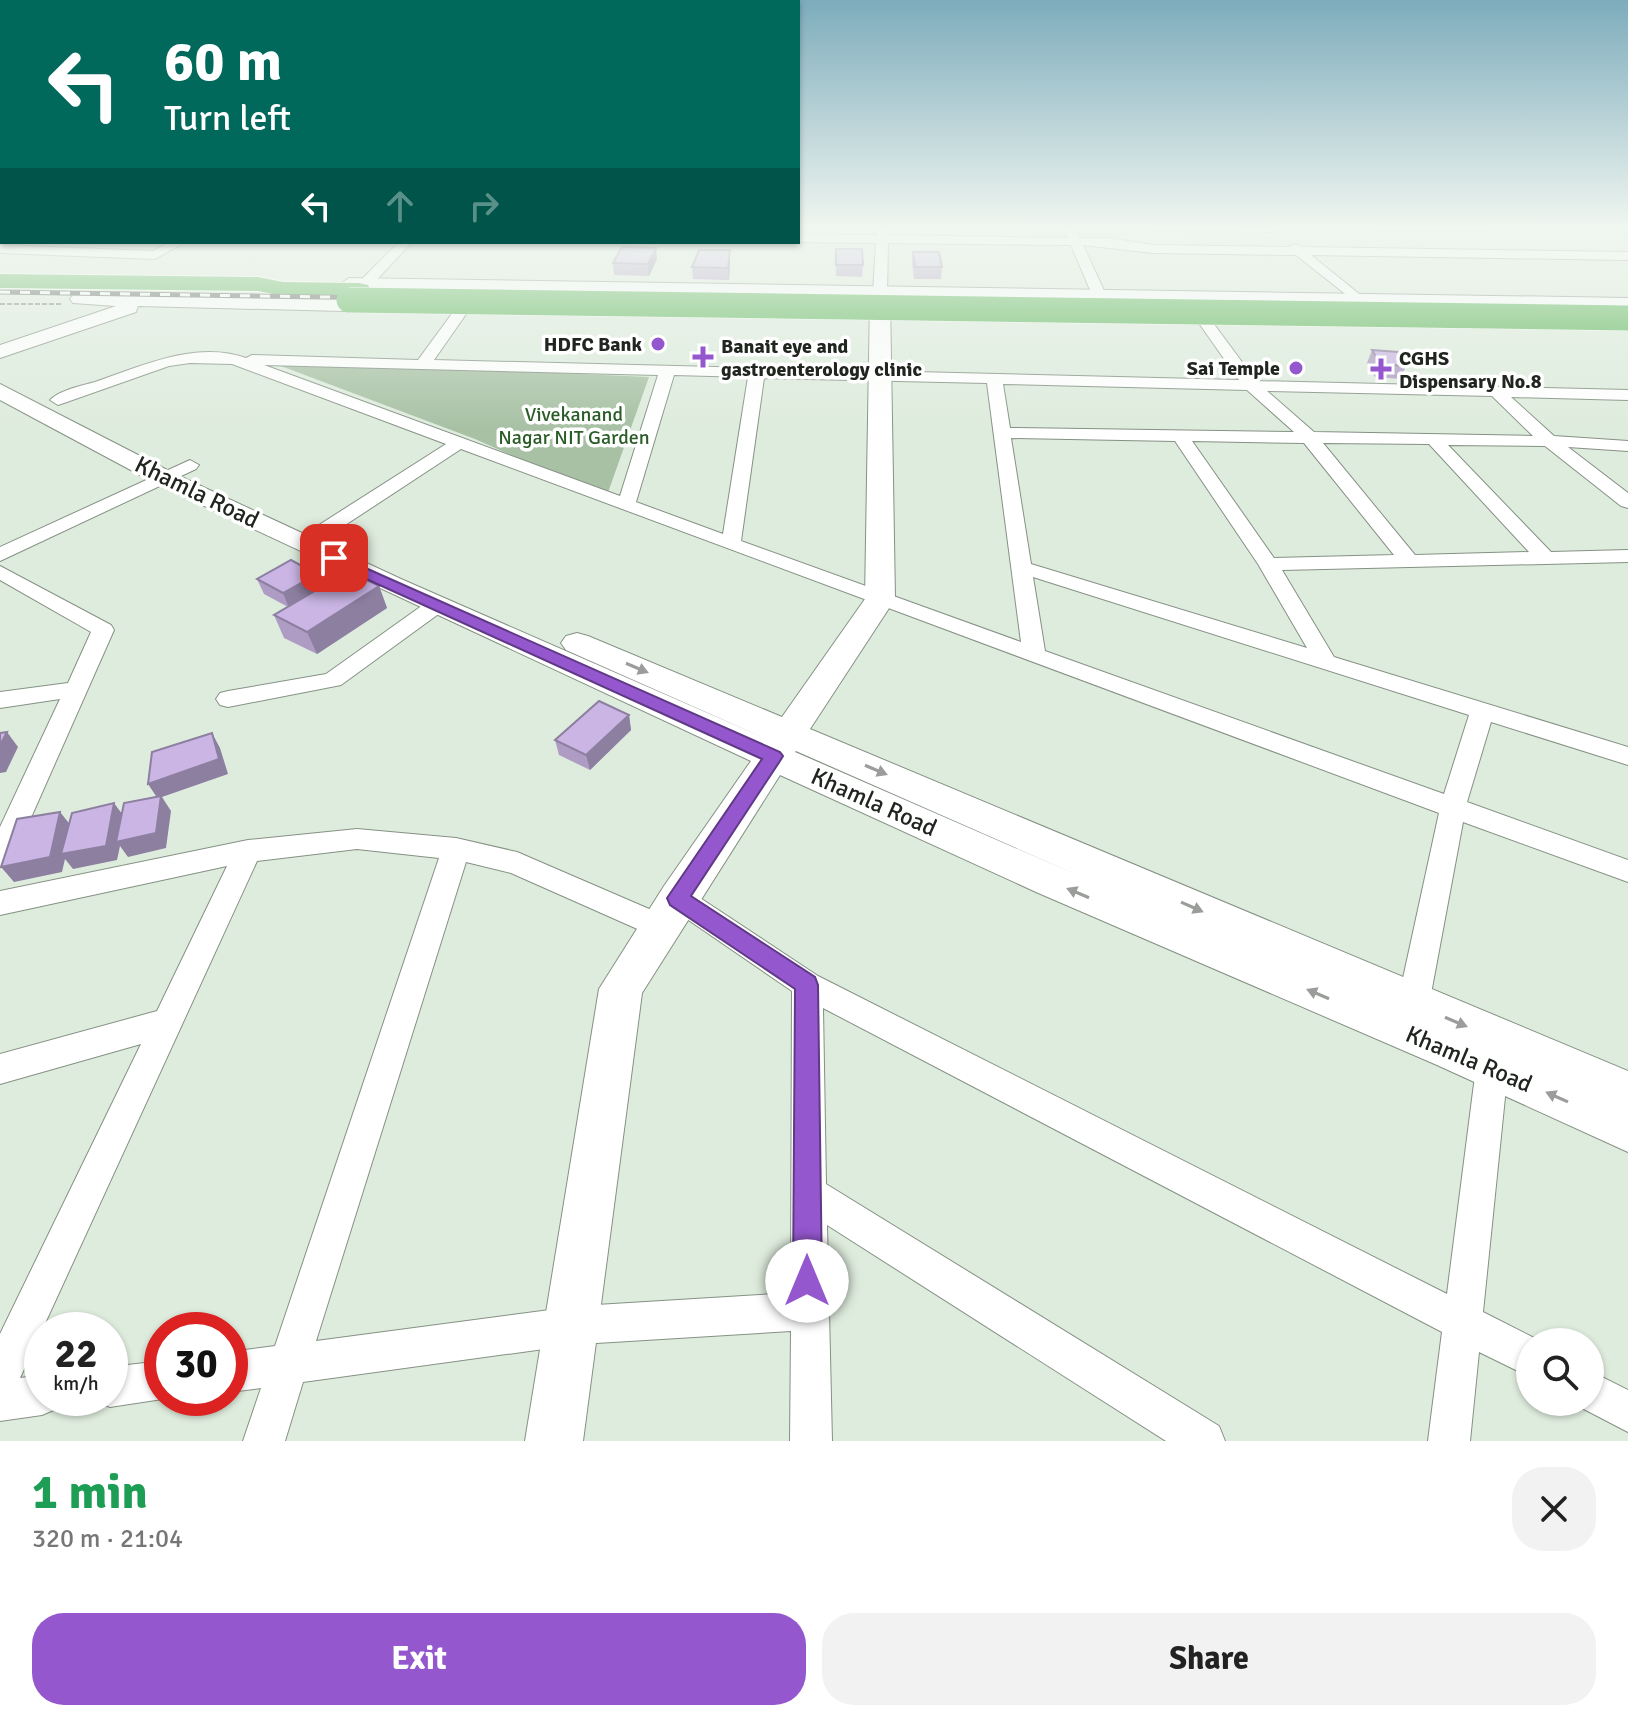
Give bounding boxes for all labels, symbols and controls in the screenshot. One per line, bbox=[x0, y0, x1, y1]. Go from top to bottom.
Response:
text: 60 m bbox=[164, 27, 282, 96]
icon: left bbox=[32, 32, 136, 136]
text: Turn left bbox=[164, 96, 291, 141]
icon: left bbox=[294, 184, 338, 228]
icon: ahead bbox=[378, 184, 422, 228]
icon: right bbox=[462, 184, 506, 228]
place label: HDFC Bank bbox=[544, 332, 643, 357]
place label: Banait eye and gastroenterology clinic bbox=[721, 334, 922, 382]
marker: HDFC Bank bbox=[649, 335, 667, 353]
marker: Banait eye and gastroenterology clinic bbox=[692, 346, 714, 368]
place label: CGHS Dispensary No.8 bbox=[1399, 346, 1542, 394]
place label: Sai Temple bbox=[1187, 356, 1280, 381]
marker: CGHS Dispensary No.8 bbox=[1370, 358, 1392, 380]
marker: Sai Temple bbox=[1287, 359, 1305, 377]
park label: Vivekanand Nagar NIT Garden bbox=[498, 402, 650, 450]
street label: Khamla Road bbox=[130, 449, 264, 535]
pin bbox=[300, 524, 368, 592]
icon: arrive bbox=[312, 536, 356, 580]
one-way arrow bbox=[625, 662, 649, 675]
street label: Khamla Road bbox=[806, 761, 942, 843]
one-way arrow bbox=[865, 763, 888, 776]
one-way arrow bbox=[1066, 886, 1090, 899]
one-way arrow bbox=[1180, 900, 1204, 914]
one-way arrow bbox=[1306, 988, 1330, 1001]
one-way arrow bbox=[1444, 1015, 1468, 1028]
street label: Khamla Road bbox=[1401, 1019, 1537, 1099]
one-way arrow bbox=[1545, 1090, 1568, 1103]
position arrow bbox=[765, 1239, 849, 1323]
speed limit sign: 30 bbox=[144, 1312, 248, 1416]
map controls bbox=[1516, 1328, 1604, 1416]
button: search bbox=[1516, 1328, 1604, 1416]
text: 22 bbox=[54, 1329, 98, 1379]
text: km/h bbox=[53, 1371, 99, 1396]
text: 1 min bbox=[32, 1463, 148, 1522]
button: close bbox=[1512, 1467, 1596, 1551]
text: 320 m · 21:04 bbox=[32, 1523, 183, 1555]
button: Exit bbox=[32, 1613, 806, 1705]
button: Share bbox=[822, 1613, 1596, 1705]

